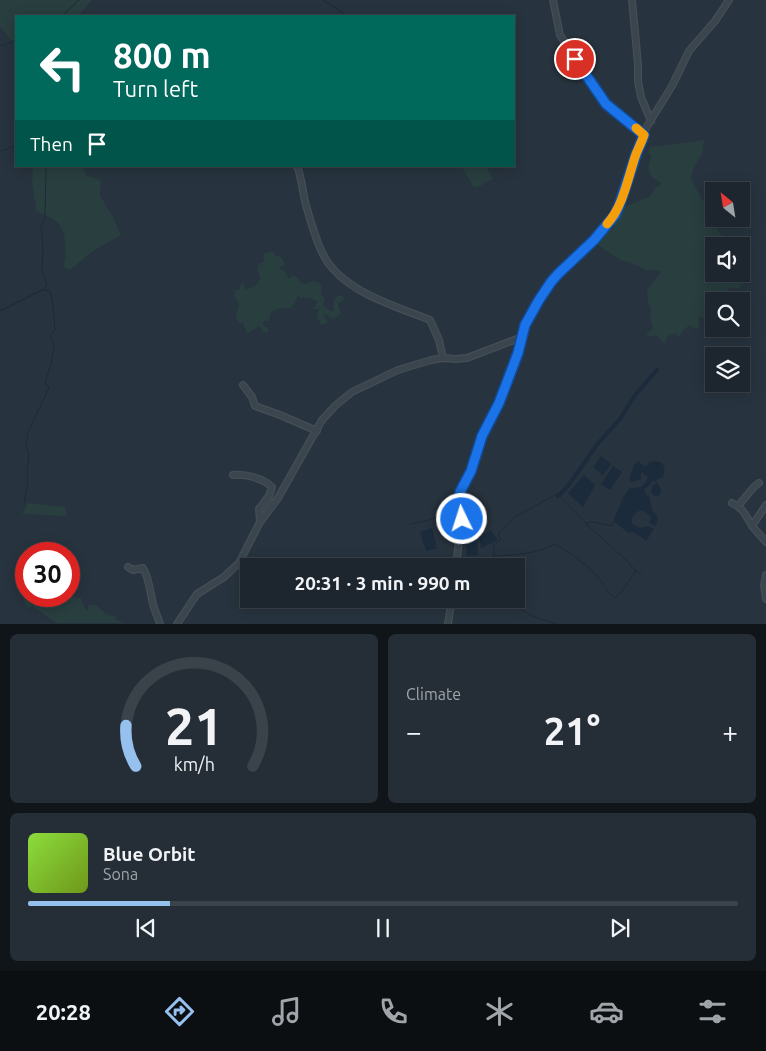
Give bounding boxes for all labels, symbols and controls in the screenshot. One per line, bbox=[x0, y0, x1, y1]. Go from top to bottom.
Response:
icon: left bbox=[30, 35, 95, 100]
text: 800 m bbox=[113, 35, 211, 75]
pin bbox=[554, 38, 596, 80]
icon: arrive bbox=[561, 45, 589, 73]
text: Turn left bbox=[113, 76, 198, 101]
icon: arrive bbox=[83, 130, 111, 158]
text: Then bbox=[30, 133, 73, 155]
north arrow bbox=[705, 182, 750, 228]
map controls bbox=[705, 182, 750, 392]
button: sound bbox=[705, 237, 750, 282]
button: search bbox=[705, 292, 750, 337]
button: layers bbox=[705, 347, 750, 392]
position arrow bbox=[435, 492, 487, 544]
speed limit sign: 30 bbox=[15, 542, 80, 607]
text: 20:31 · 3 min · 990 m bbox=[295, 572, 470, 594]
text: Climate bbox=[406, 685, 461, 703]
text: 21 bbox=[165, 697, 223, 755]
text: 21° bbox=[544, 710, 600, 752]
text: − bbox=[406, 716, 422, 747]
text: + bbox=[722, 716, 738, 747]
text: km/h bbox=[173, 754, 215, 774]
text: Blue Orbit bbox=[103, 843, 196, 865]
text: Sona bbox=[103, 865, 138, 883]
icon: previous bbox=[132, 914, 160, 942]
icon: pause bbox=[369, 914, 397, 942]
icon: next bbox=[606, 914, 634, 942]
icon: directions bbox=[162, 994, 197, 1029]
icon: music bbox=[269, 994, 304, 1029]
icon: phone bbox=[376, 994, 411, 1029]
icon: climate bbox=[482, 994, 517, 1029]
icon: car bbox=[589, 994, 624, 1029]
icon: filters bbox=[695, 994, 730, 1029]
text: 20:28 bbox=[36, 999, 91, 1024]

